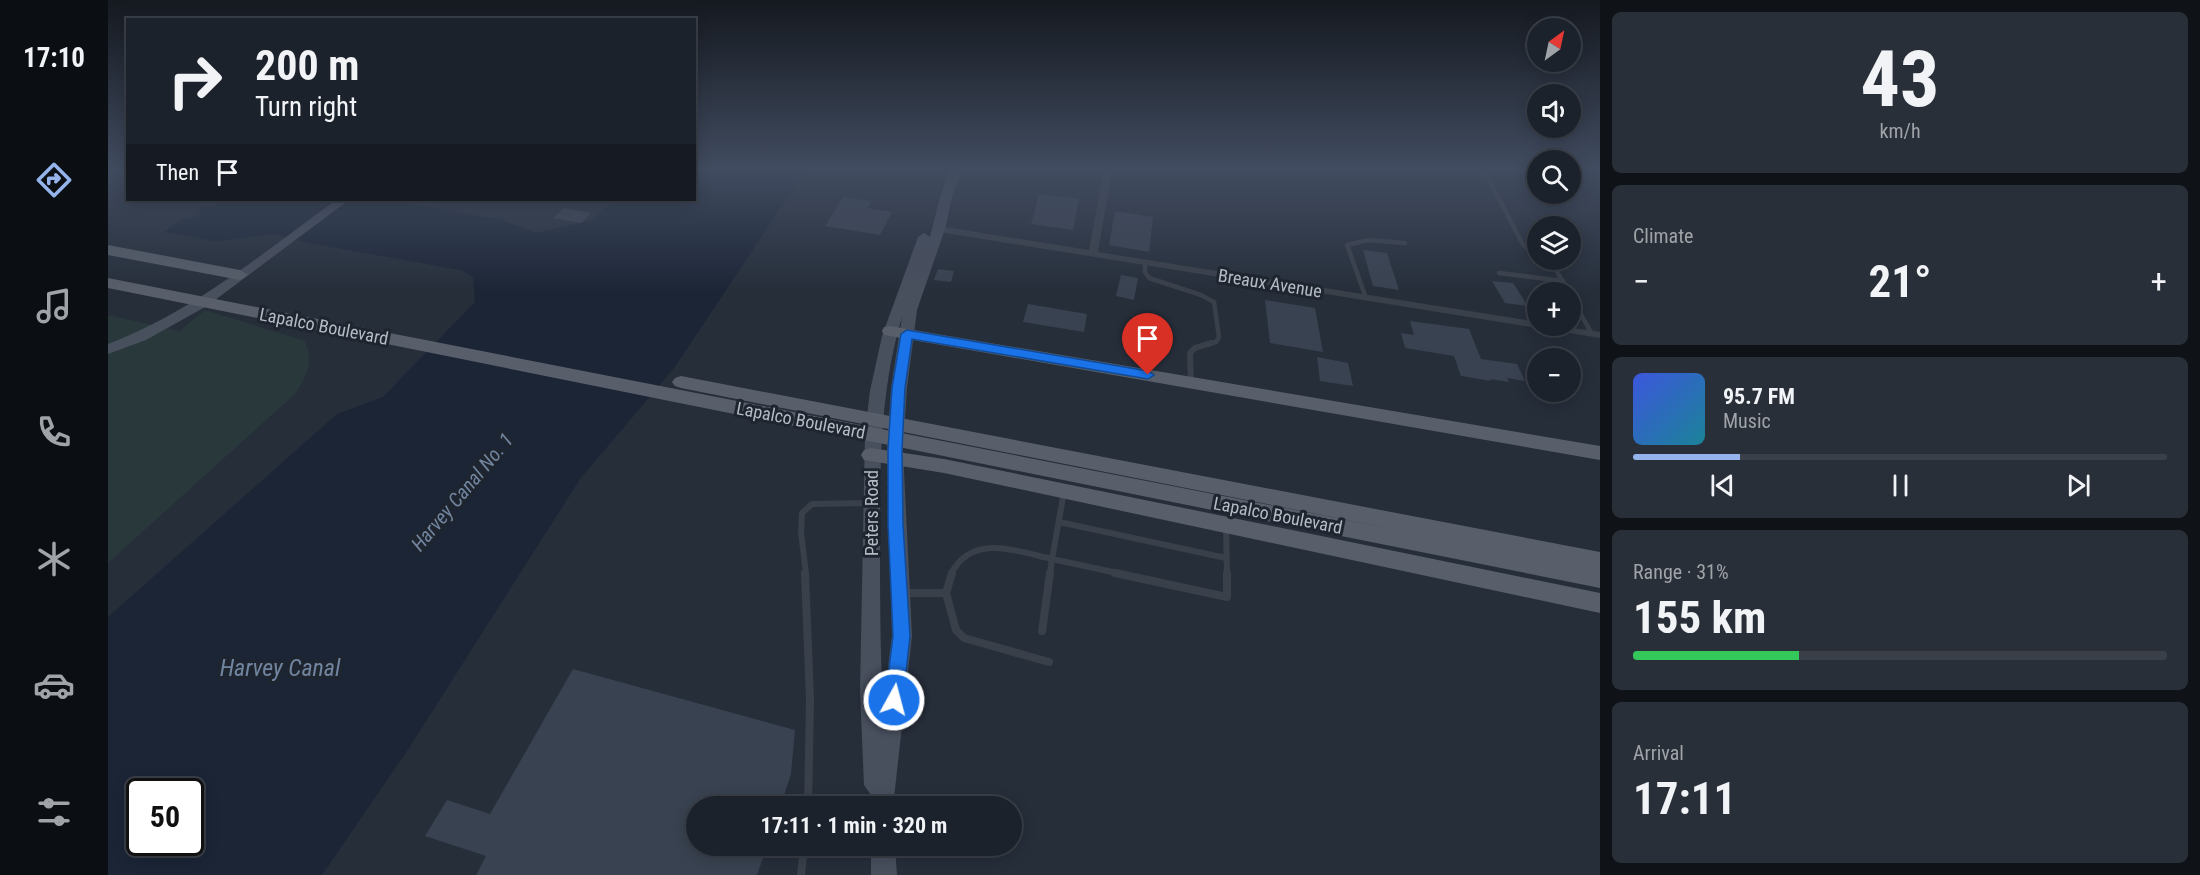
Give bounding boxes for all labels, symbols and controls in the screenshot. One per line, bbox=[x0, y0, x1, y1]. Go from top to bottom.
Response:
north arrow bbox=[1527, 18, 1581, 72]
map controls bbox=[1527, 18, 1581, 402]
text: 43 bbox=[1861, 34, 1939, 125]
text: 200 m bbox=[255, 41, 360, 90]
text: 17:10 bbox=[23, 42, 85, 74]
icon: right bbox=[156, 42, 234, 120]
button: sound bbox=[1527, 84, 1581, 138]
text: Turn right bbox=[255, 91, 357, 123]
text: km/h bbox=[1879, 119, 1921, 143]
button: search bbox=[1527, 150, 1581, 204]
icon: arrive bbox=[211, 156, 244, 189]
icon: directions bbox=[33, 159, 75, 201]
text: Then bbox=[156, 160, 199, 185]
button: layers bbox=[1527, 216, 1581, 270]
text: Climate bbox=[1633, 224, 1693, 248]
text: 21° bbox=[1869, 255, 1932, 308]
text: − bbox=[1633, 262, 1650, 301]
text: + bbox=[2151, 262, 2167, 301]
street label: Breaux Avenue bbox=[1217, 264, 1323, 302]
button: + bbox=[1527, 282, 1581, 336]
icon: music bbox=[33, 285, 75, 327]
street label: Lapalco Boulevard bbox=[258, 303, 390, 349]
pin bbox=[1122, 313, 1173, 375]
icon: arrive bbox=[1131, 322, 1164, 355]
button: − bbox=[1527, 348, 1581, 402]
text: 95.7 FM bbox=[1723, 384, 1795, 409]
street label: Lapalco Boulevard bbox=[735, 397, 867, 443]
text: Music bbox=[1723, 409, 1771, 433]
icon: phone bbox=[33, 411, 75, 453]
water label: Harvey Canal No. 1 bbox=[406, 428, 518, 556]
icon: previous bbox=[1706, 469, 1739, 502]
icon: pause bbox=[1884, 469, 1917, 502]
icon: next bbox=[2062, 469, 2095, 502]
street label: Peters Road bbox=[861, 470, 882, 556]
street label: Lapalco Boulevard bbox=[1212, 492, 1344, 538]
icon: climate bbox=[33, 538, 75, 580]
text: Range · 31% bbox=[1633, 560, 1729, 584]
text: 155 km bbox=[1633, 591, 1766, 644]
water label: Harvey Canal bbox=[220, 654, 341, 682]
icon: car bbox=[33, 664, 75, 706]
position arrow bbox=[862, 668, 926, 732]
text: Arrival bbox=[1633, 741, 1684, 765]
text: 17:11 bbox=[1633, 772, 1736, 825]
speed limit sign: 50 bbox=[126, 778, 204, 856]
icon: filters bbox=[33, 791, 75, 833]
text: 17:11 · 1 min · 320 m bbox=[761, 813, 947, 838]

